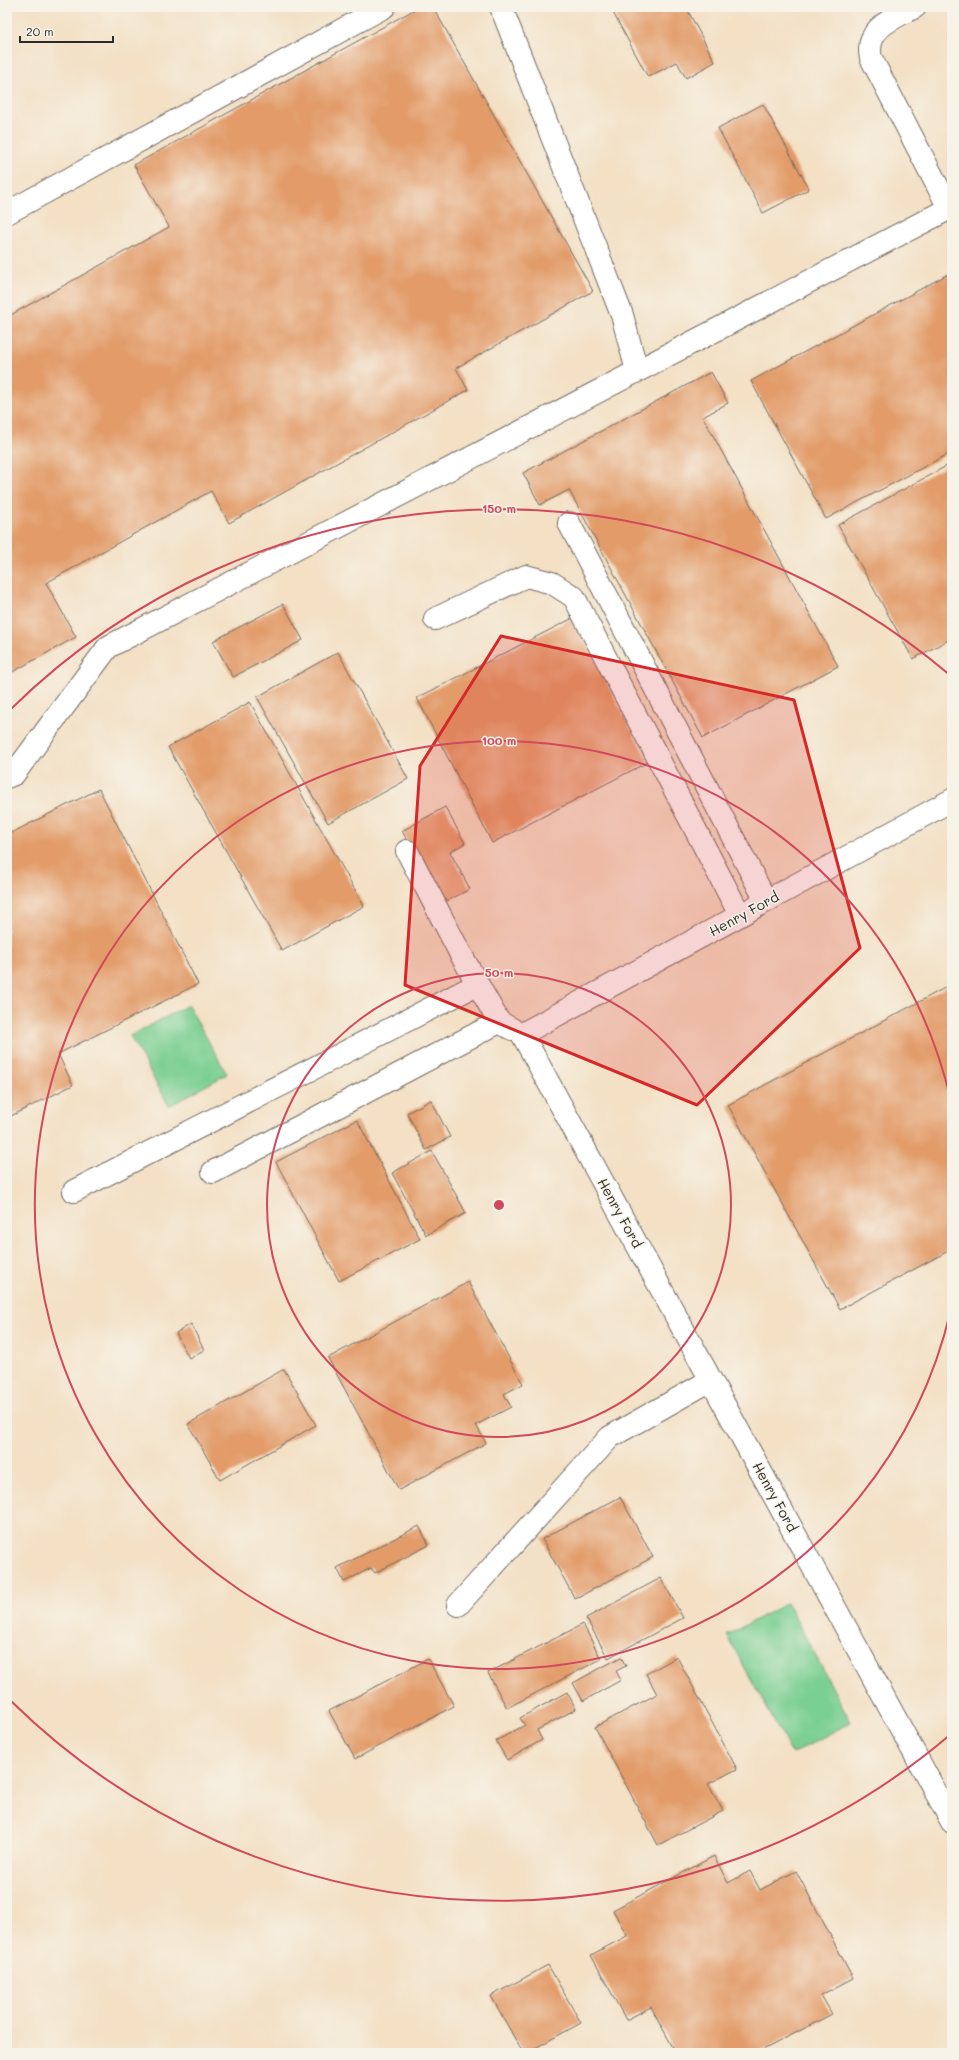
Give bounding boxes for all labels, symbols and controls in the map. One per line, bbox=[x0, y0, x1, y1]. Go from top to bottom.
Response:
scale bar bbox=[20, 18, 113, 44]
text: 20 m bbox=[26, 23, 54, 39]
text: 150 m bbox=[482, 500, 516, 516]
text: 100 m bbox=[482, 732, 516, 748]
street label: Henry Ford bbox=[705, 886, 782, 941]
text: 50 m bbox=[485, 964, 513, 980]
street label: Henry Ford bbox=[593, 1174, 648, 1251]
centre of rings bbox=[492, 1198, 506, 1212]
street label: Henry Ford bbox=[748, 1458, 803, 1535]

